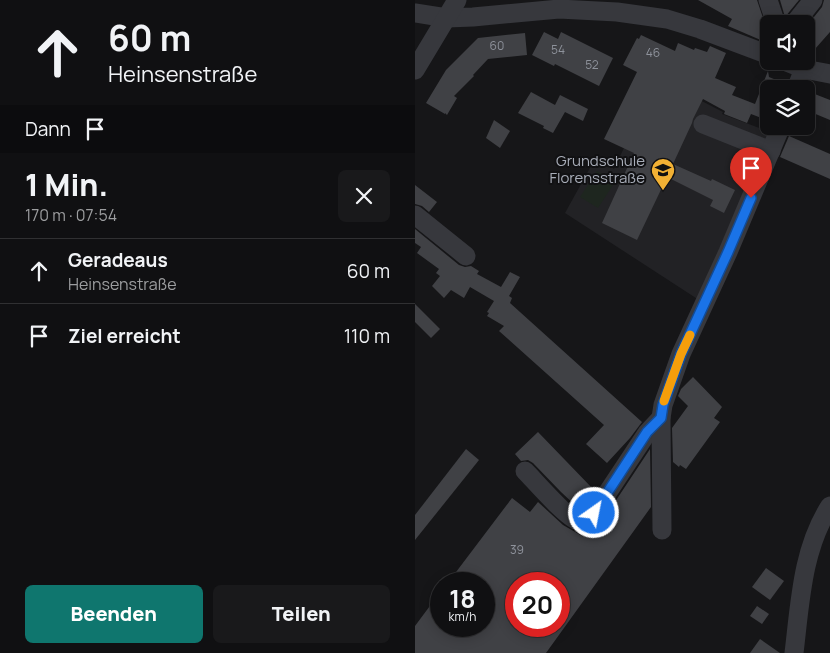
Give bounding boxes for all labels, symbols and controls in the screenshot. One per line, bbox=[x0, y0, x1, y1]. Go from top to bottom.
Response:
text: 60 m bbox=[108, 14, 191, 62]
map controls bbox=[760, 15, 815, 135]
button: sound bbox=[760, 15, 815, 70]
icon: ahead bbox=[25, 20, 90, 85]
house number: 60 bbox=[490, 37, 504, 54]
house number: 54 bbox=[551, 41, 565, 58]
house number: 46 bbox=[646, 44, 660, 61]
house number: 52 bbox=[585, 56, 599, 73]
text: Heinsenstraße bbox=[108, 59, 257, 89]
button: layers bbox=[760, 80, 815, 135]
icon: arrive bbox=[81, 115, 109, 143]
text: Dann bbox=[25, 116, 71, 142]
pin bbox=[730, 147, 772, 198]
place label: Grundschule Florensstraße bbox=[549, 150, 645, 188]
icon: arrive bbox=[737, 154, 765, 182]
school or university icon: Grundschule Florensstraße bbox=[650, 157, 676, 191]
text: 1 Min. bbox=[25, 164, 108, 205]
button: close bbox=[338, 170, 390, 222]
text: 170 m · 07:54 bbox=[25, 204, 117, 226]
text: Geradeaus bbox=[68, 247, 168, 273]
icon: ahead bbox=[25, 257, 53, 285]
text: 60 m bbox=[347, 258, 390, 284]
text: Heinsenstraße bbox=[68, 273, 177, 295]
icon: arrive bbox=[25, 322, 53, 350]
text: Ziel erreicht bbox=[68, 323, 181, 349]
text: 110 m bbox=[344, 323, 390, 349]
position arrow bbox=[567, 486, 619, 538]
house number: 39 bbox=[510, 541, 524, 558]
speed limit sign: 20 bbox=[505, 572, 570, 637]
text: 18 bbox=[449, 581, 476, 616]
button: Beenden bbox=[25, 585, 203, 643]
button: Teilen bbox=[213, 585, 390, 643]
text: km/h bbox=[449, 608, 476, 625]

